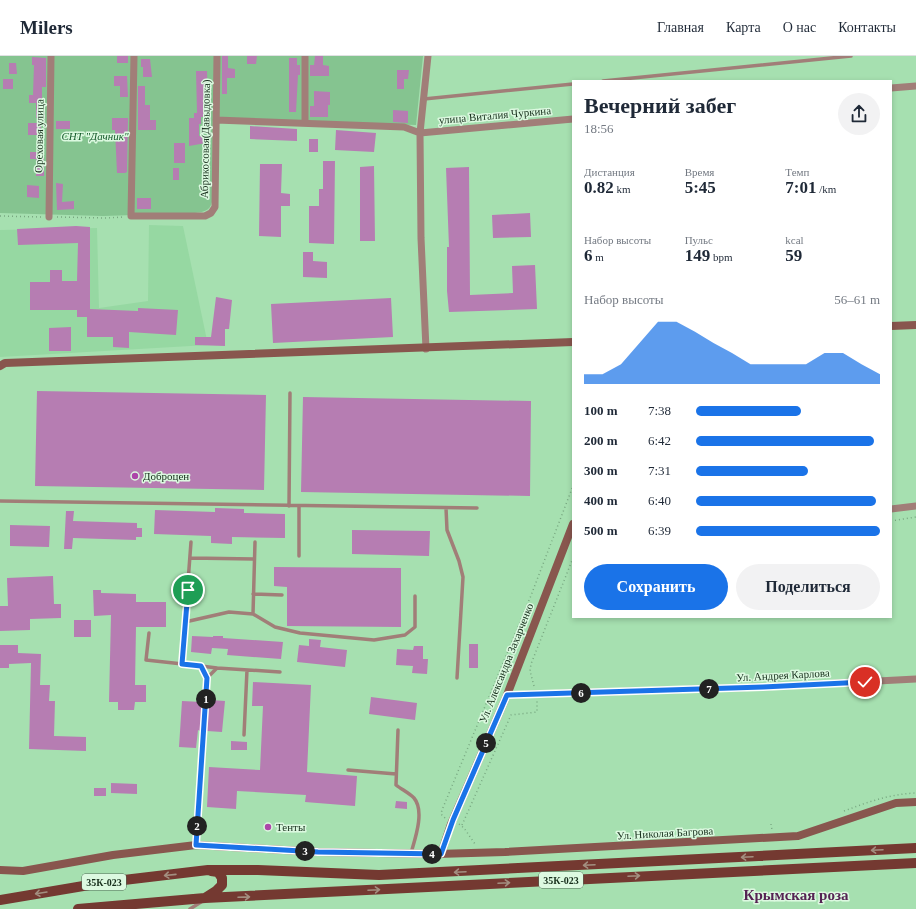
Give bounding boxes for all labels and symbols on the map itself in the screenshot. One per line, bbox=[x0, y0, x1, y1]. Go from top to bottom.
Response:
street label: Абрикосовая(Давыдовка) bbox=[198, 79, 213, 199]
street label: Ореховая улица bbox=[32, 99, 46, 173]
street label: улица Виталия Чуркина bbox=[438, 104, 552, 126]
park label: СНТ "Дачник" bbox=[61, 130, 129, 142]
place label: Доброцен bbox=[143, 470, 189, 482]
marker: Доброцен bbox=[130, 471, 140, 481]
pin bbox=[171, 573, 205, 607]
street label: Ул. Александра Захарченко bbox=[476, 601, 536, 725]
pin bbox=[848, 665, 882, 699]
street label: Ул. Андрея Карлова bbox=[736, 667, 830, 683]
pin: 7 bbox=[699, 679, 719, 699]
pin: 6 bbox=[571, 683, 591, 703]
pin: 1 bbox=[196, 689, 216, 709]
pin: 5 bbox=[476, 733, 496, 753]
pin: 2 bbox=[187, 816, 207, 836]
place label: Тенты bbox=[276, 821, 306, 833]
marker: Тенты bbox=[263, 822, 273, 832]
street label: Ул. Николая Багрова bbox=[617, 824, 714, 842]
pin: 3 bbox=[295, 841, 315, 861]
pin: 4 bbox=[422, 844, 442, 864]
one-way arrow bbox=[871, 847, 884, 854]
one-way arrow bbox=[741, 854, 754, 861]
one-way arrow bbox=[583, 862, 596, 869]
one-way arrow bbox=[454, 868, 467, 876]
one-way arrow bbox=[163, 871, 176, 878]
road number: 35К-023 bbox=[539, 872, 583, 888]
one-way arrow bbox=[627, 873, 640, 880]
road number: 35К-023 bbox=[82, 874, 126, 890]
one-way arrow bbox=[497, 879, 510, 886]
one-way arrow bbox=[367, 886, 380, 893]
district label: Крымская роза bbox=[744, 887, 849, 903]
one-way arrow bbox=[35, 889, 48, 897]
one-way arrow bbox=[237, 893, 250, 900]

